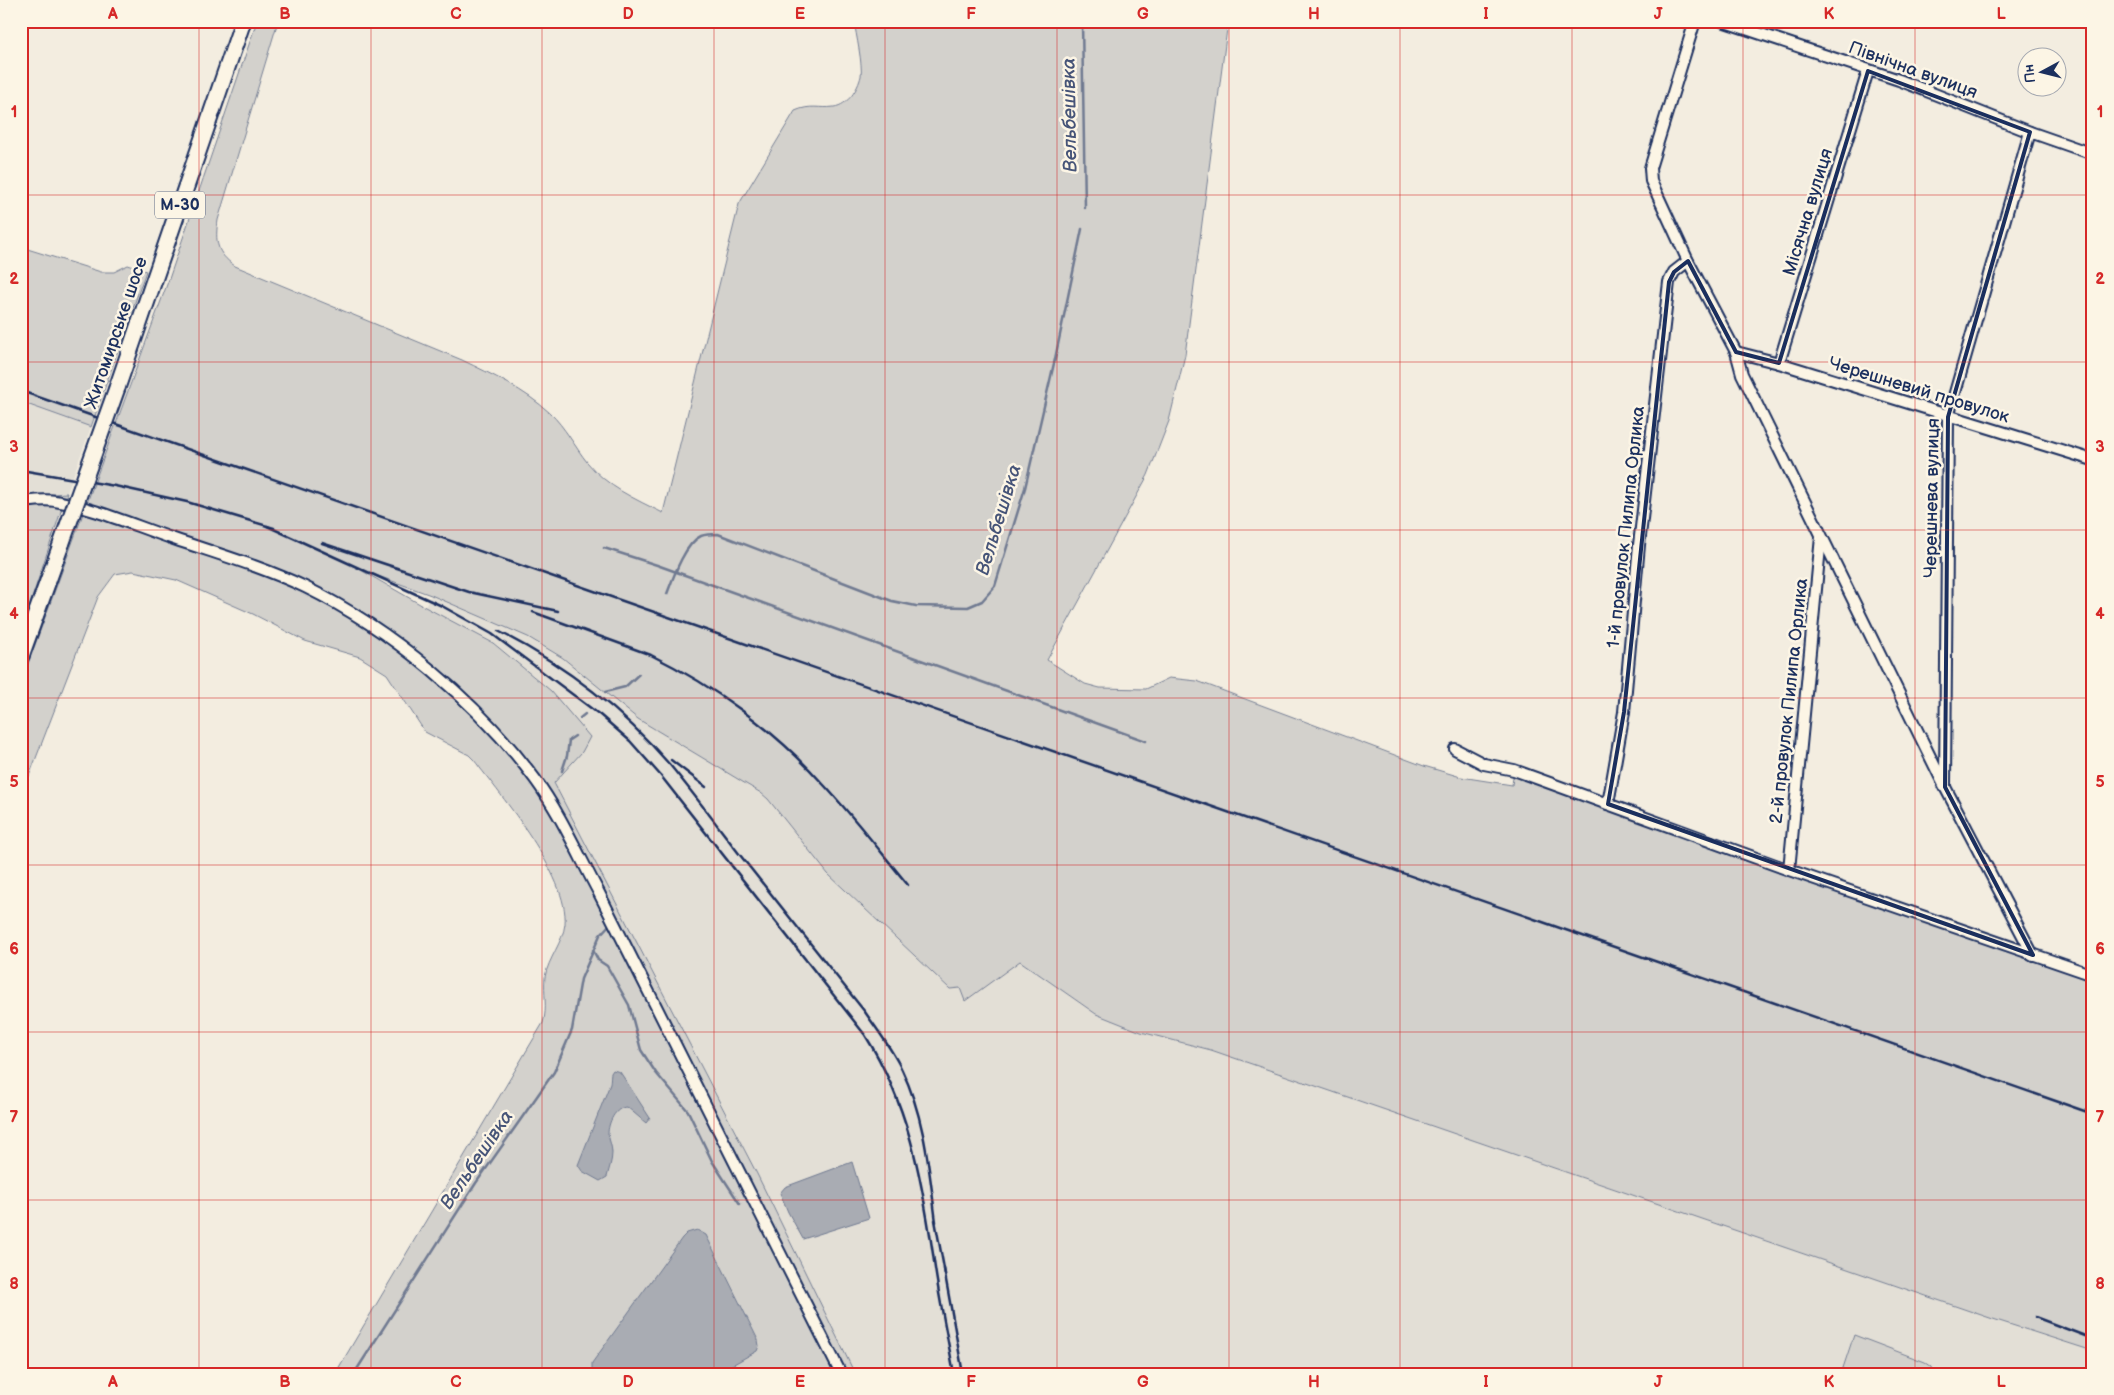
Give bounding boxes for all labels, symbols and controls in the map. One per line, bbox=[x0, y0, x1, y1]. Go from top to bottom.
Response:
text: A bbox=[107, 5, 118, 24]
text: B bbox=[279, 5, 291, 24]
text: C bbox=[450, 5, 462, 24]
text: D bbox=[622, 5, 634, 24]
text: E bbox=[795, 5, 805, 24]
text: F bbox=[966, 5, 976, 24]
text: G bbox=[1137, 5, 1149, 24]
text: H bbox=[1308, 5, 1320, 24]
text: I bbox=[1483, 5, 1489, 24]
text: J bbox=[1654, 5, 1663, 24]
text: K bbox=[1824, 5, 1835, 24]
text: L bbox=[1996, 5, 2006, 24]
street label: Північна вулиця bbox=[1846, 37, 1980, 103]
north arrow bbox=[2016, 48, 2066, 98]
water label: Вельбешівка bbox=[1058, 58, 1082, 172]
text: Пн bbox=[2020, 63, 2039, 84]
text: 1 bbox=[11, 103, 17, 122]
text: 1 bbox=[2097, 103, 2103, 122]
street label: Місячна вулиця bbox=[1779, 146, 1837, 278]
road number: М-30 bbox=[155, 192, 205, 218]
street label: Житомирське шосе bbox=[80, 254, 152, 412]
text: 2 bbox=[9, 270, 19, 289]
text: 2 bbox=[2095, 270, 2105, 289]
street label: Черешневий провулок bbox=[1826, 353, 2012, 428]
street label: 1-й провулок Пилипа Орлика bbox=[1603, 405, 1649, 649]
street label: Черешнева вулиця bbox=[1920, 418, 1944, 578]
text: 3 bbox=[9, 438, 19, 457]
text: 3 bbox=[2095, 438, 2105, 457]
water label: Вельбешівка bbox=[971, 462, 1027, 578]
street label: 2-й провулок Пилипа Орлика bbox=[1766, 577, 1812, 825]
text: 4 bbox=[9, 605, 19, 624]
text: 4 bbox=[2095, 605, 2105, 624]
text: 5 bbox=[9, 773, 19, 792]
text: 5 bbox=[2095, 773, 2105, 792]
text: 6 bbox=[9, 940, 19, 959]
text: 6 bbox=[2095, 940, 2105, 959]
water label: Вельбешівка bbox=[435, 1106, 519, 1214]
text: 7 bbox=[10, 1108, 19, 1127]
text: 7 bbox=[2096, 1108, 2105, 1127]
text: 8 bbox=[9, 1275, 19, 1294]
text: 8 bbox=[2095, 1275, 2105, 1294]
text: A bbox=[107, 1373, 118, 1392]
text: B bbox=[279, 1373, 291, 1392]
text: C bbox=[450, 1373, 462, 1392]
text: D bbox=[622, 1373, 634, 1392]
text: E bbox=[795, 1373, 805, 1392]
text: F bbox=[966, 1373, 976, 1392]
text: G bbox=[1137, 1373, 1149, 1392]
text: H bbox=[1308, 1373, 1320, 1392]
text: I bbox=[1483, 1373, 1489, 1392]
text: J bbox=[1654, 1373, 1663, 1392]
text: K bbox=[1824, 1373, 1835, 1392]
text: L bbox=[1996, 1373, 2006, 1392]

